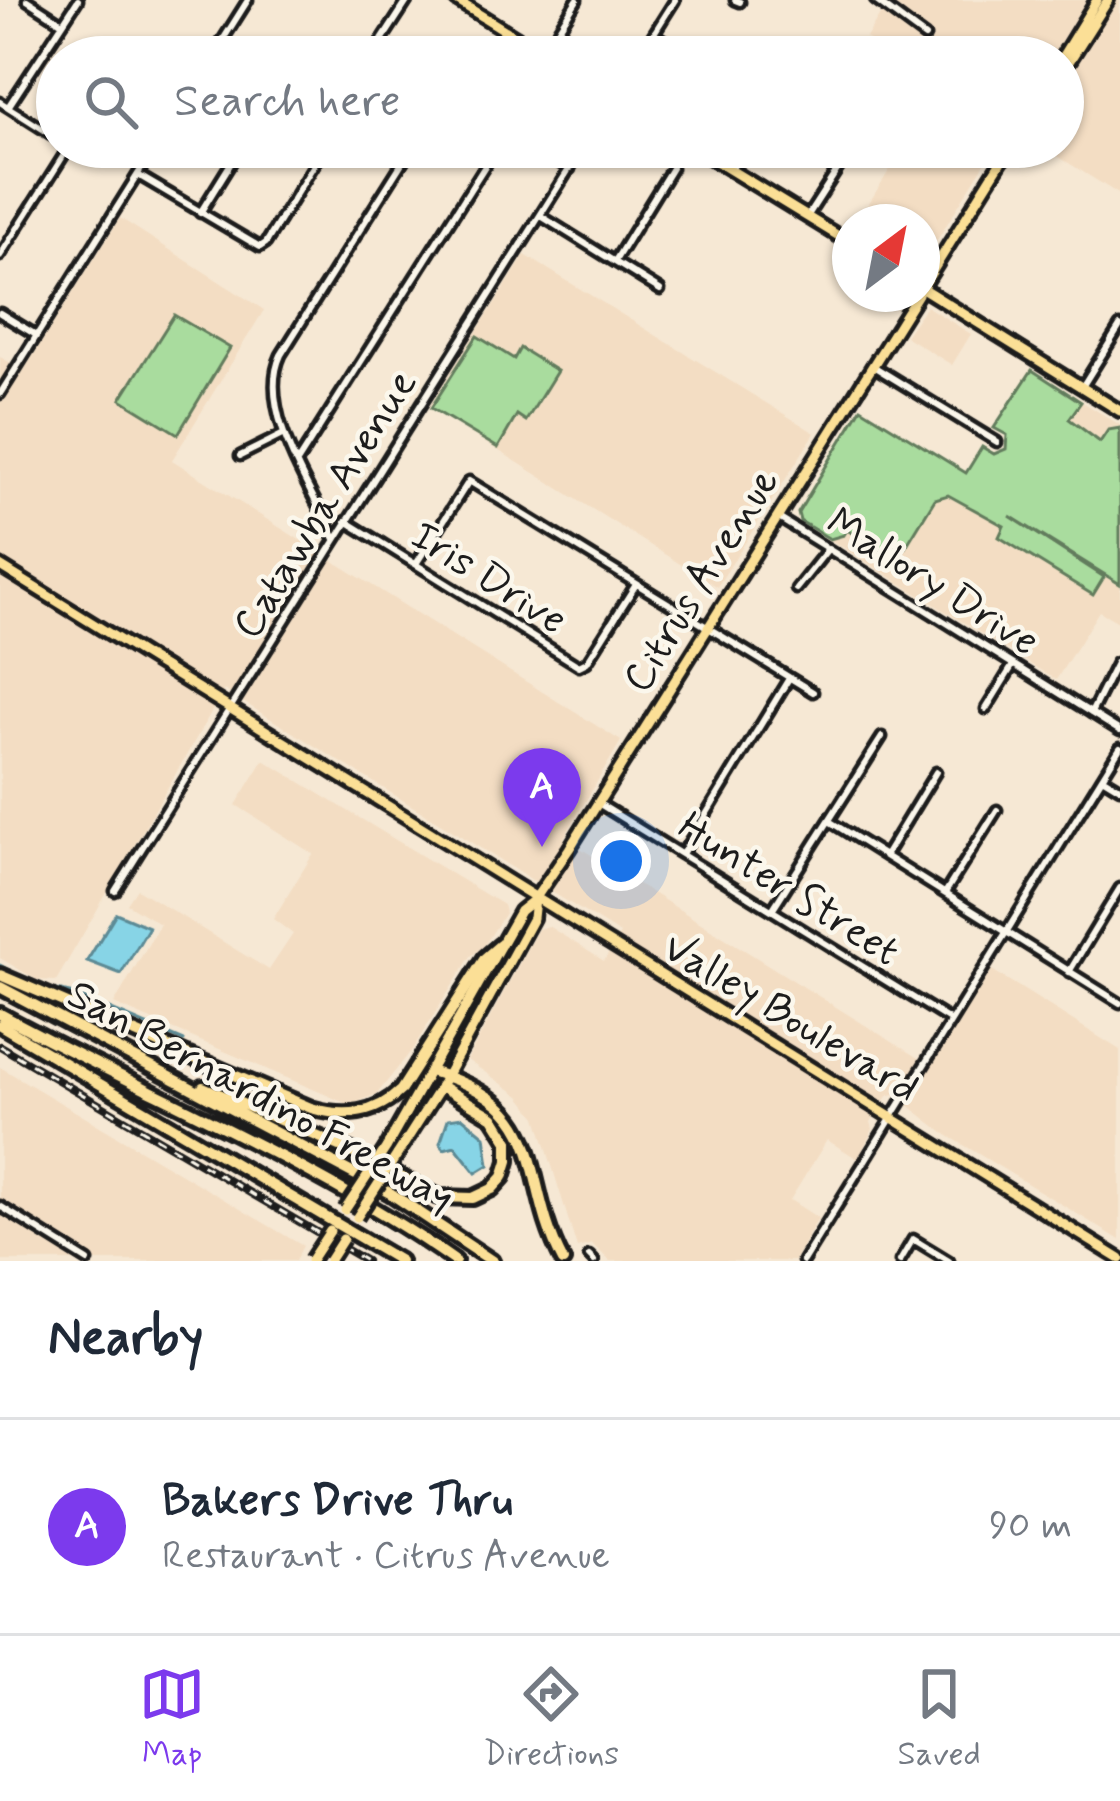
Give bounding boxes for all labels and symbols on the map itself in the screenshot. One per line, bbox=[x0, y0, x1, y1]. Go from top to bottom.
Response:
north arrow bbox=[832, 204, 940, 312]
street label: Catawba Avenue bbox=[221, 360, 431, 650]
street label: Citrus Avenue bbox=[611, 458, 793, 703]
street label: Mallory Drive bbox=[816, 496, 1049, 670]
street label: Iris Drive bbox=[400, 509, 577, 648]
pin: A bbox=[503, 748, 581, 847]
street label: Hunter Street bbox=[667, 800, 909, 980]
your location bbox=[591, 831, 651, 891]
street label: Valley Boulevard bbox=[652, 921, 928, 1117]
street label: San Bernardino Freeway bbox=[57, 968, 463, 1226]

